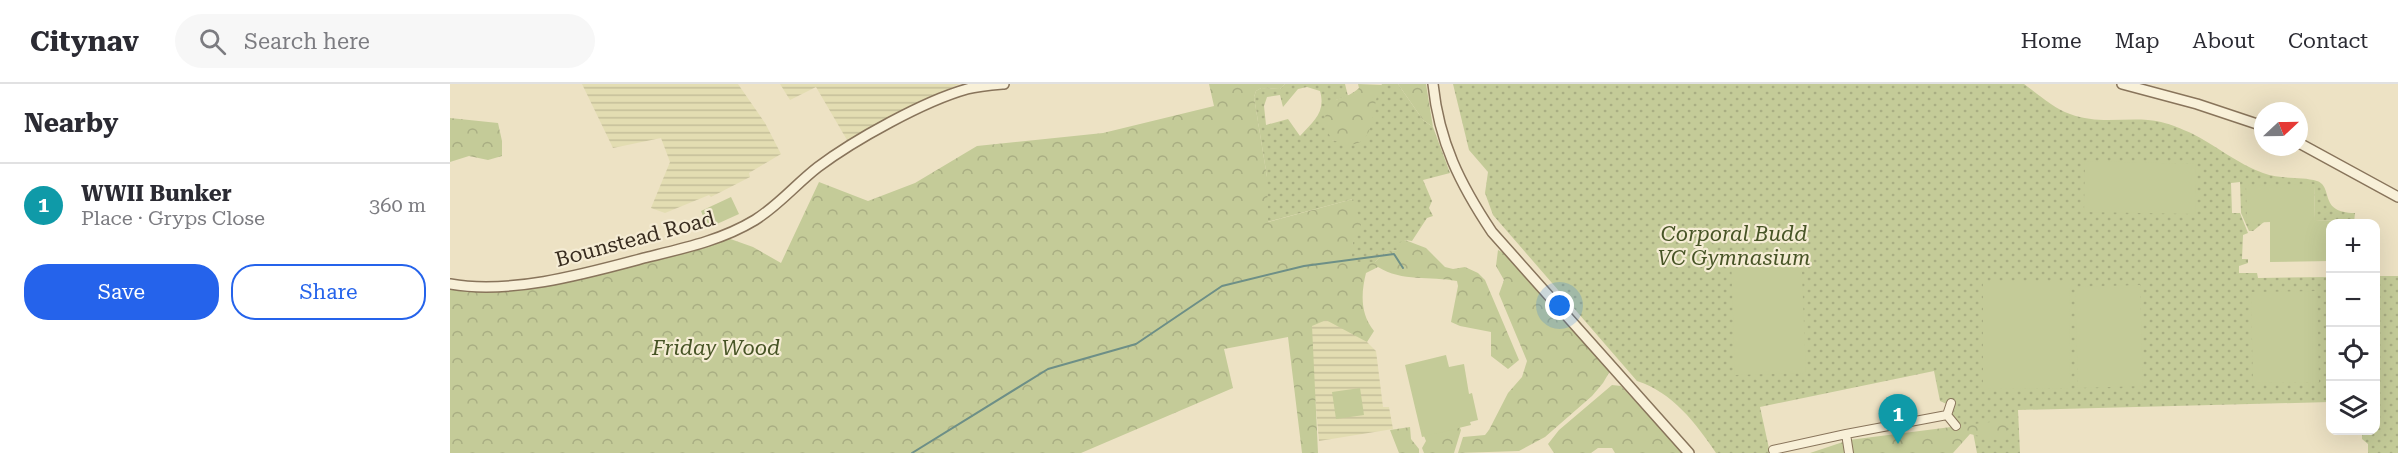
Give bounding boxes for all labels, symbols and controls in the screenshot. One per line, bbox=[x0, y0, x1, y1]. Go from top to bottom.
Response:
search box bbox=[175, 14, 595, 68]
text: Citynav bbox=[30, 25, 139, 58]
icon: search bbox=[196, 25, 229, 58]
text: Search here bbox=[244, 29, 370, 54]
text: Home bbox=[2021, 29, 2082, 53]
text: Map bbox=[2115, 29, 2160, 53]
text: About bbox=[2193, 29, 2255, 53]
text: Contact bbox=[2288, 29, 2368, 53]
north arrow bbox=[2254, 102, 2308, 156]
text: Nearby bbox=[24, 108, 118, 138]
text: WWII Bunker bbox=[81, 181, 232, 206]
text: 1 bbox=[38, 193, 49, 217]
text: 360 m bbox=[369, 193, 426, 217]
text: Place · Gryps Close bbox=[81, 206, 265, 230]
street label: Bounstead Road bbox=[553, 206, 718, 272]
map controls bbox=[2326, 219, 2380, 435]
button: + bbox=[2326, 219, 2380, 273]
park label: Corporal Budd VC Gymnasium bbox=[1658, 222, 1810, 270]
button: Save bbox=[24, 264, 219, 320]
button: Share bbox=[231, 264, 426, 320]
button: − bbox=[2326, 273, 2380, 327]
your location bbox=[1545, 291, 1574, 320]
button: locate bbox=[2326, 327, 2380, 381]
park label: Friday Wood bbox=[651, 336, 780, 360]
button: layers bbox=[2326, 381, 2380, 435]
pin: 1 bbox=[1878, 394, 1918, 444]

